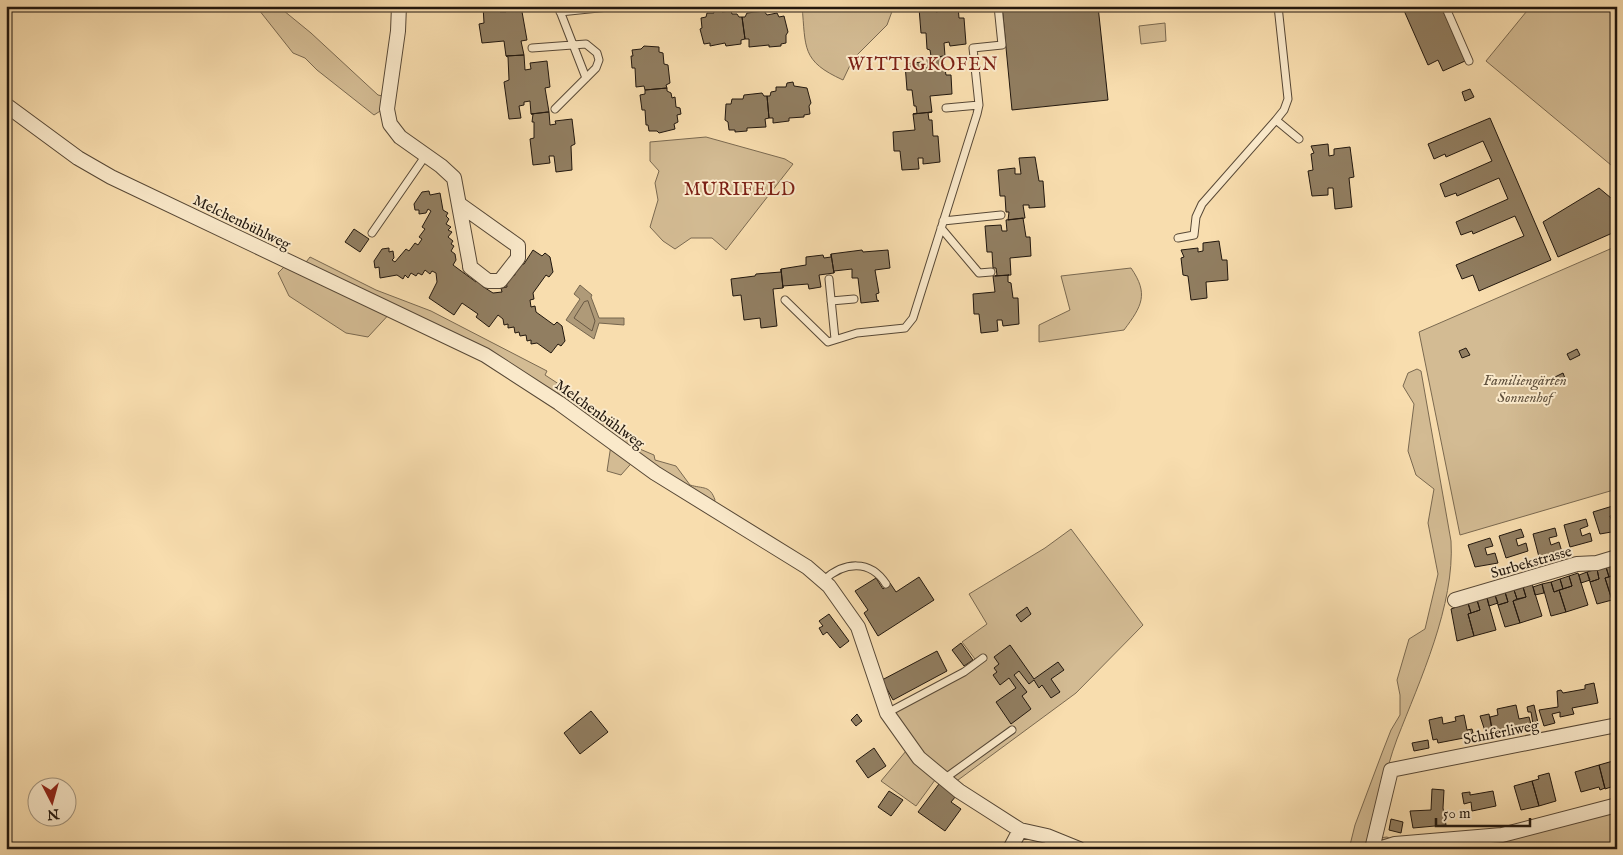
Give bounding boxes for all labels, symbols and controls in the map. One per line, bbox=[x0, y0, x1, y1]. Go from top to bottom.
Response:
district label: WITTIGKOFEN bbox=[848, 54, 999, 77]
district label: MURIFELD bbox=[684, 179, 796, 202]
street label: Melchenbühlweg bbox=[190, 191, 295, 255]
park label: Familiengärten Sonnenhof bbox=[1483, 371, 1567, 407]
street label: Melchenbühlweg bbox=[551, 375, 649, 454]
street label: Surbekstrasse bbox=[1488, 542, 1574, 583]
street label: Schiferliweg bbox=[1462, 716, 1541, 749]
north arrow bbox=[28, 778, 78, 828]
scale bar bbox=[1436, 795, 1529, 827]
text: N bbox=[46, 804, 61, 824]
text: 50 m bbox=[1443, 804, 1471, 823]

